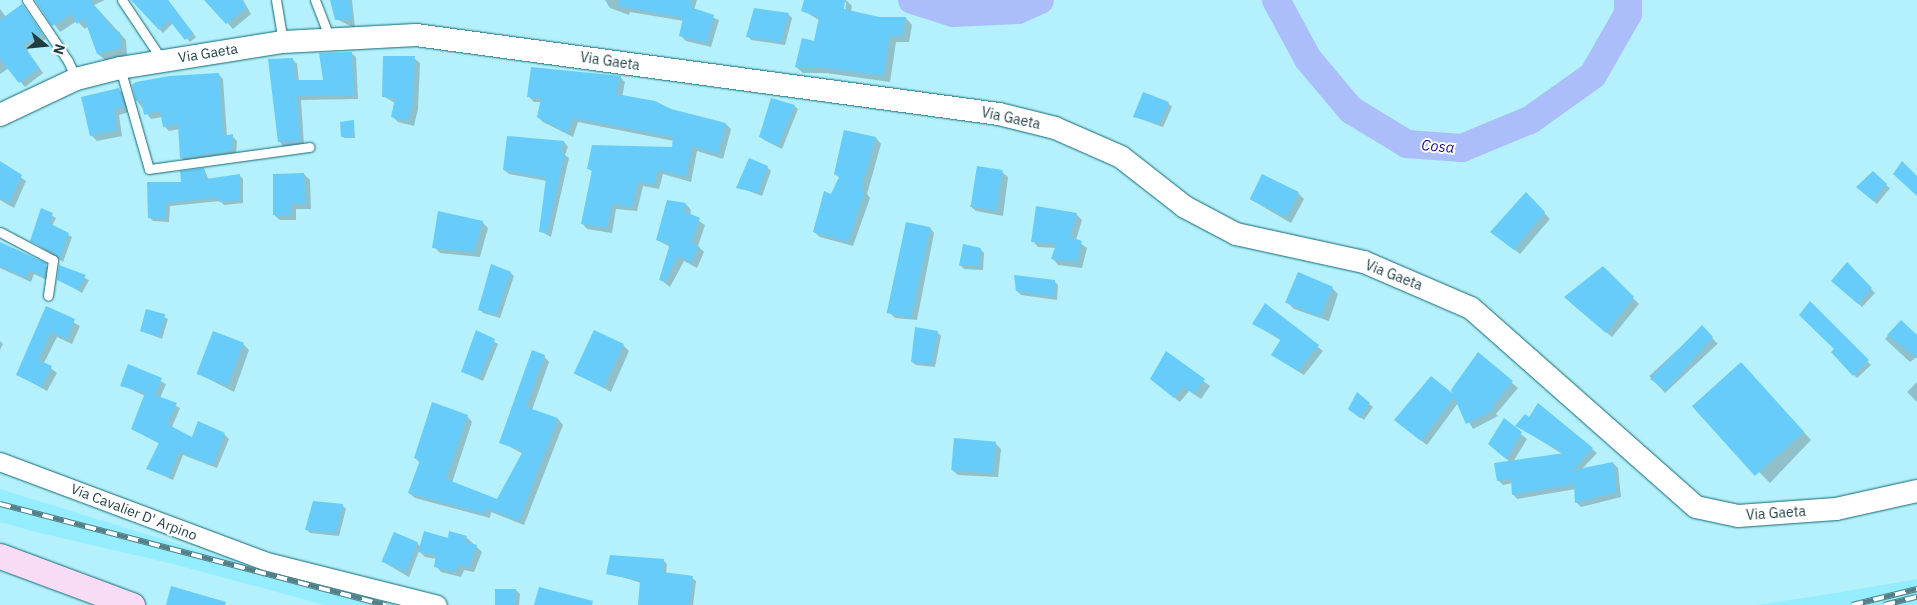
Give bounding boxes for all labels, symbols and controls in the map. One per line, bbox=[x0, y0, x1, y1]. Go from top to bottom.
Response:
north arrow bbox=[20, 20, 70, 70]
street label: Via Gaeta bbox=[177, 40, 239, 66]
text: N bbox=[49, 42, 69, 57]
street label: Via Gaeta bbox=[579, 49, 641, 73]
street label: Via Gaeta bbox=[980, 104, 1042, 132]
water label: Cosa bbox=[1421, 136, 1455, 156]
street label: Via Gaeta bbox=[1363, 256, 1425, 294]
street label: Via Cavalier D' Arpino bbox=[68, 480, 200, 544]
street label: Via Gaeta bbox=[1745, 503, 1807, 523]

